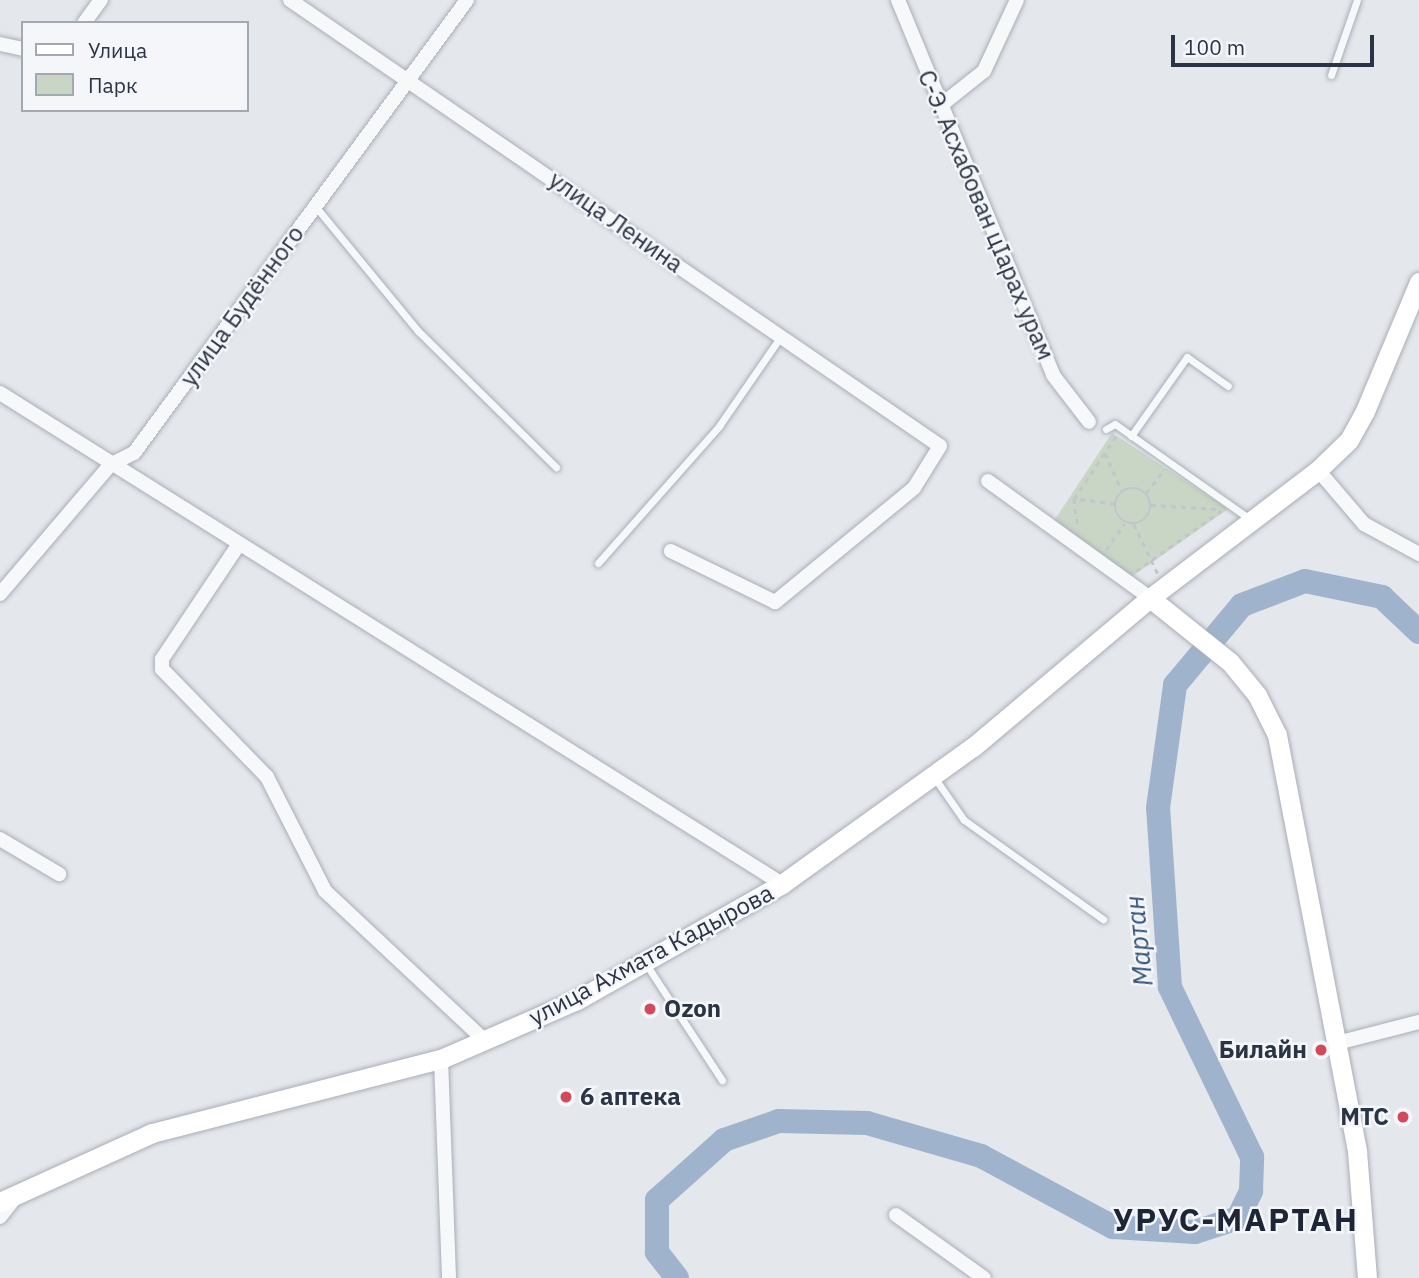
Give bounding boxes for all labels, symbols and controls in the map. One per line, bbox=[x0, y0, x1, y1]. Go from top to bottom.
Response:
legend bbox=[21, 21, 248, 112]
scale bar bbox=[1174, 21, 1377, 65]
text: 100 m bbox=[1184, 33, 1245, 61]
text: Улица bbox=[88, 36, 147, 64]
street label: С-Э. Асхабован цIарах урам bbox=[912, 66, 1060, 364]
text: Парк bbox=[88, 71, 138, 99]
street label: улица Ленина bbox=[543, 165, 689, 279]
street label: улица Будённого bbox=[174, 220, 310, 392]
street label: улица Ахмата Кадырова bbox=[524, 878, 778, 1032]
water label: Мартан bbox=[1119, 894, 1159, 988]
place label: Ozon bbox=[664, 995, 721, 1023]
marker: Ozon bbox=[642, 1001, 658, 1017]
place label: Билайн bbox=[1219, 1036, 1307, 1064]
marker: Билайн bbox=[1313, 1042, 1329, 1058]
place label: 6 аптека bbox=[580, 1083, 681, 1111]
marker: 6 аптека bbox=[558, 1089, 574, 1105]
place label: МТС bbox=[1340, 1103, 1389, 1131]
marker: МТС bbox=[1395, 1109, 1411, 1125]
district label: УРУС-МАРТАН bbox=[1114, 1200, 1358, 1238]

